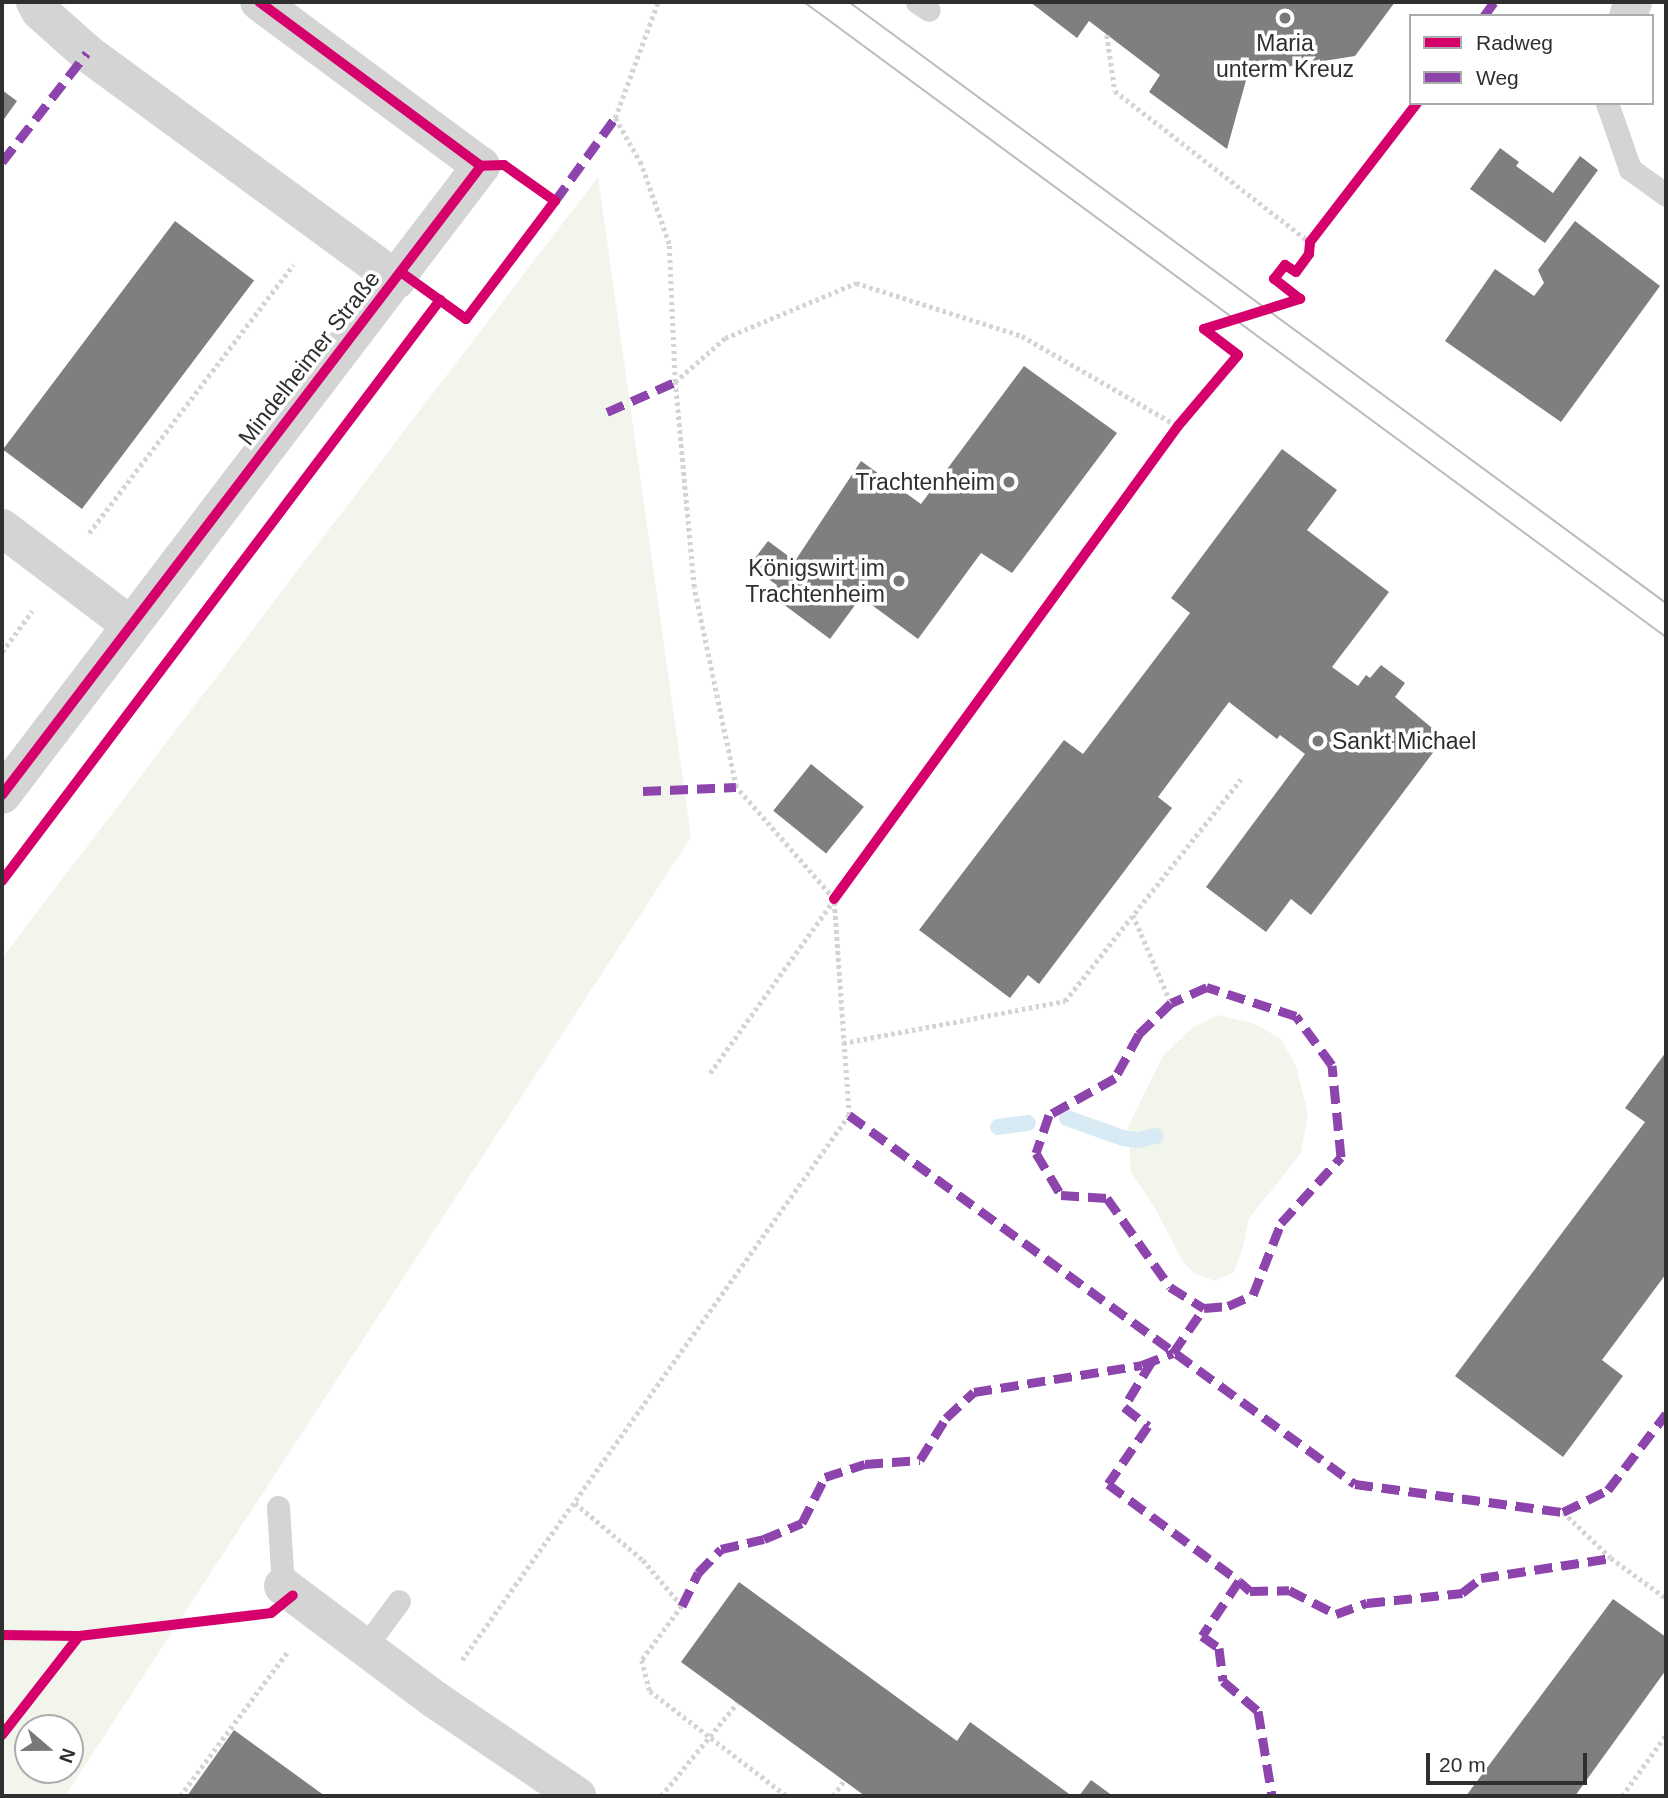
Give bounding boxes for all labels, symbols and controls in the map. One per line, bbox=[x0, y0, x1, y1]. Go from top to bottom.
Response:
marker: Maria unterm Kreuz bbox=[1277, 10, 1293, 26]
legend bbox=[1409, 14, 1654, 105]
place label: Maria unterm Kreuz bbox=[1216, 29, 1354, 83]
text: Radweg bbox=[1476, 31, 1553, 54]
text: Weg bbox=[1476, 66, 1519, 89]
street label: Mindelheimer Straße bbox=[232, 265, 386, 451]
place label: Trachtenheim bbox=[855, 468, 995, 496]
marker: Trachtenheim bbox=[1001, 474, 1017, 490]
place label: Königswirt im Trachtenheim bbox=[745, 554, 885, 608]
marker: Königswirt im Trachtenheim bbox=[891, 573, 907, 589]
place label: Sankt Michael bbox=[1332, 727, 1476, 755]
marker: Sankt Michael bbox=[1310, 733, 1326, 749]
north arrow bbox=[14, 1714, 84, 1784]
scale bar bbox=[1430, 1738, 1591, 1782]
text: N bbox=[55, 1746, 80, 1766]
text: 20 m bbox=[1439, 1753, 1486, 1776]

